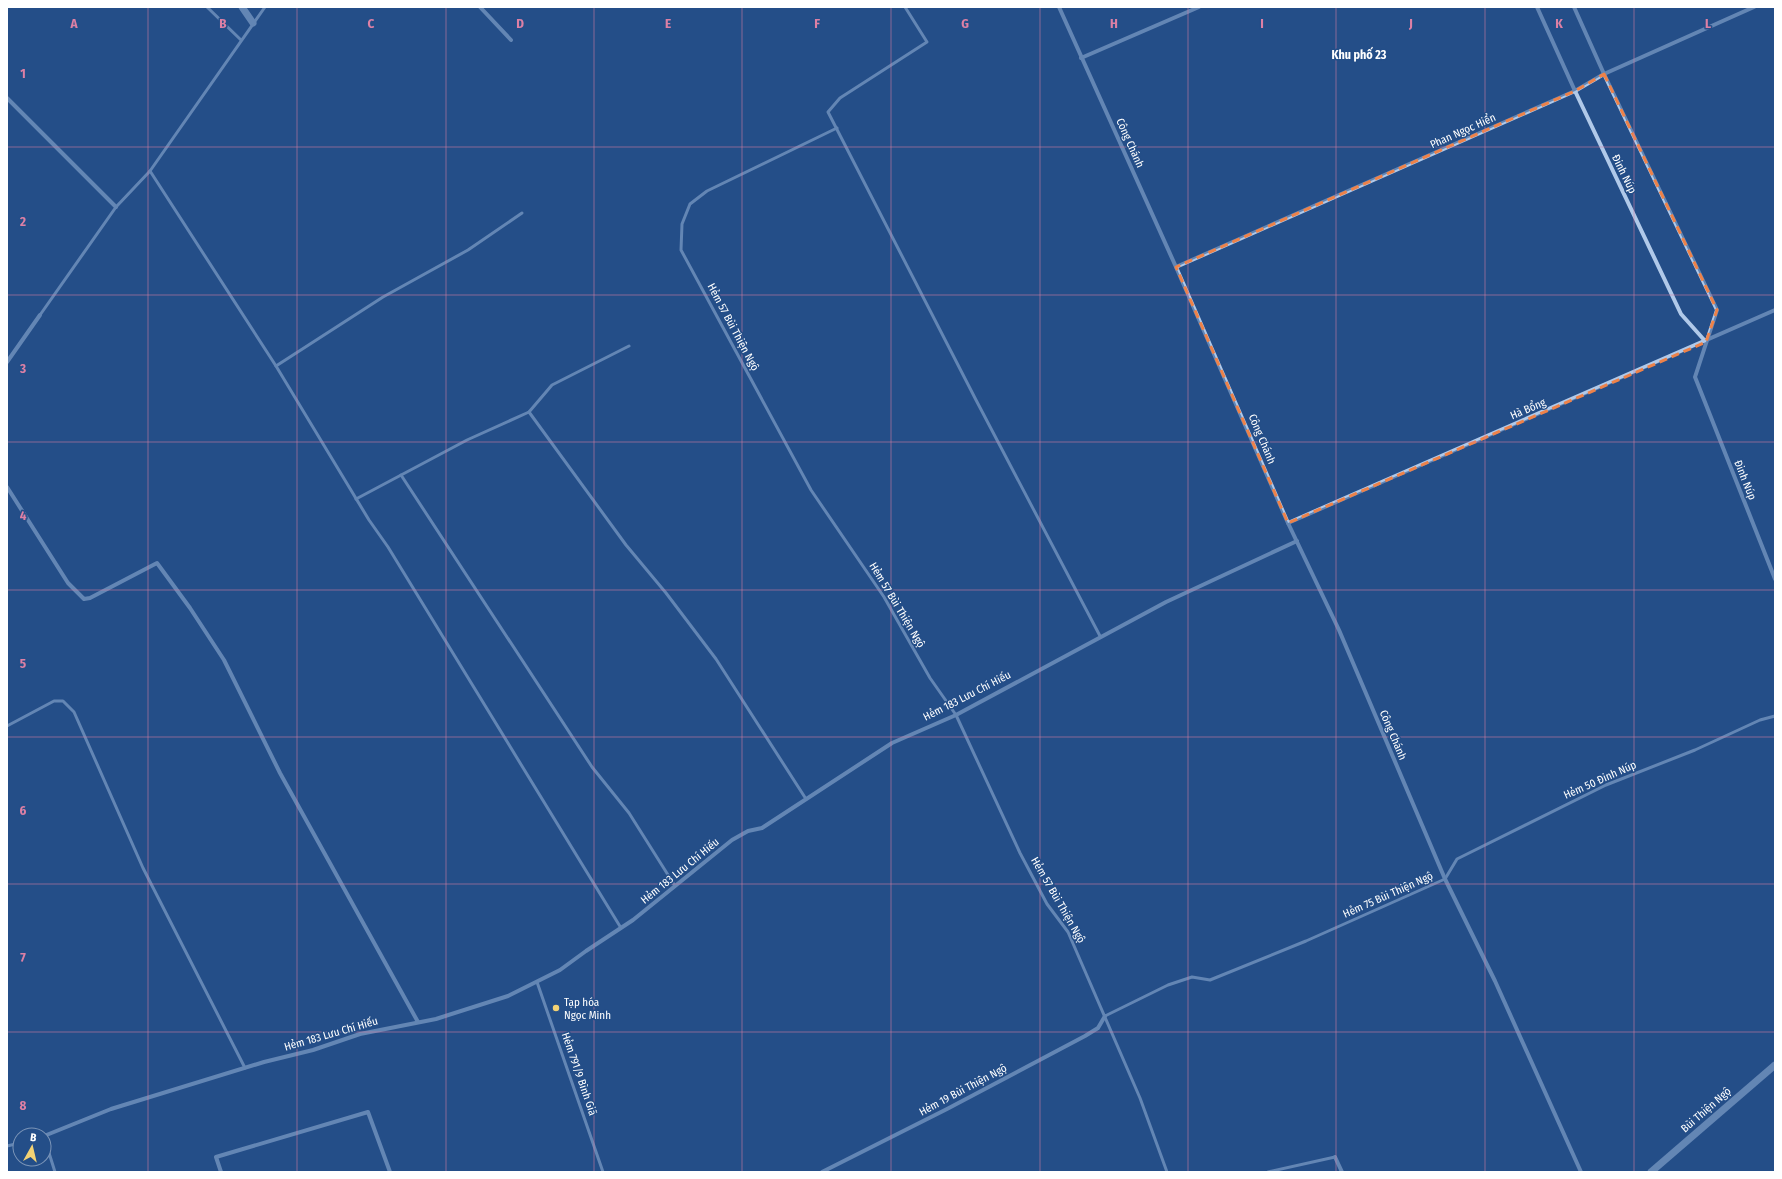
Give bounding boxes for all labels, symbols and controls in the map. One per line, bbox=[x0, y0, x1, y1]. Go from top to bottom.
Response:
text: A bbox=[69, 16, 78, 31]
text: B bbox=[219, 16, 227, 31]
text: C bbox=[368, 16, 375, 31]
text: D bbox=[516, 16, 524, 31]
text: E bbox=[665, 16, 671, 31]
text: F bbox=[814, 16, 820, 31]
text: G bbox=[961, 16, 969, 31]
text: H bbox=[1110, 16, 1118, 31]
text: I bbox=[1260, 16, 1264, 31]
text: J bbox=[1408, 16, 1413, 31]
text: K bbox=[1555, 16, 1563, 31]
text: L bbox=[1705, 16, 1711, 31]
district label: Khu phố 23 bbox=[1332, 46, 1387, 62]
text: 1 bbox=[20, 66, 26, 81]
street label: Phan Ngọc Hiển bbox=[1428, 110, 1498, 151]
street label: Công Chánh bbox=[1113, 116, 1147, 170]
street label: Đinh Núp bbox=[1609, 152, 1639, 196]
text: 2 bbox=[19, 214, 26, 229]
street label: Hẻm 57 Bùi Thiện Ngộ bbox=[704, 281, 762, 373]
text: 3 bbox=[19, 361, 26, 376]
street label: Hà Bổng bbox=[1508, 394, 1549, 422]
street label: Công Chánh bbox=[1246, 412, 1278, 466]
street label: Đinh Núp bbox=[1731, 458, 1759, 502]
text: 4 bbox=[20, 508, 27, 523]
street label: Hẻm 57 Bùi Thiện Ngộ bbox=[866, 560, 928, 650]
text: 5 bbox=[20, 656, 26, 671]
street label: Hẻm 183 Lưu Chí Hiếu bbox=[921, 668, 1013, 724]
street label: Công Chánh bbox=[1377, 708, 1409, 762]
street label: Hẻm 50 Đinh Núp bbox=[1562, 758, 1639, 802]
text: 6 bbox=[20, 803, 27, 818]
street label: Hẻm 183 Lưu Chí Hiếu bbox=[638, 835, 722, 907]
street label: Hẻm 57 Bùi Thiện Ngộ bbox=[1028, 855, 1088, 945]
street label: Hẻm 75 Bùi Thiện Ngộ bbox=[1341, 869, 1435, 921]
text: 7 bbox=[20, 950, 26, 965]
place label: Tạp hóa Ngọc Minh bbox=[564, 996, 611, 1022]
marker: Tạp hóa Ngọc Minh bbox=[551, 1003, 561, 1013]
street label: Hẻm 183 Lưu Chí Hiếu bbox=[283, 1014, 379, 1054]
street label: Hẻm 791/9 Bình Giã bbox=[559, 1031, 599, 1117]
street label: Hẻm 19 Bùi Thiện Ngộ bbox=[917, 1061, 1009, 1119]
street label: Bùi Thiện Ngộ bbox=[1678, 1085, 1734, 1135]
text: 8 bbox=[20, 1098, 27, 1113]
north arrow bbox=[12, 1127, 52, 1167]
text: B bbox=[29, 1131, 37, 1144]

